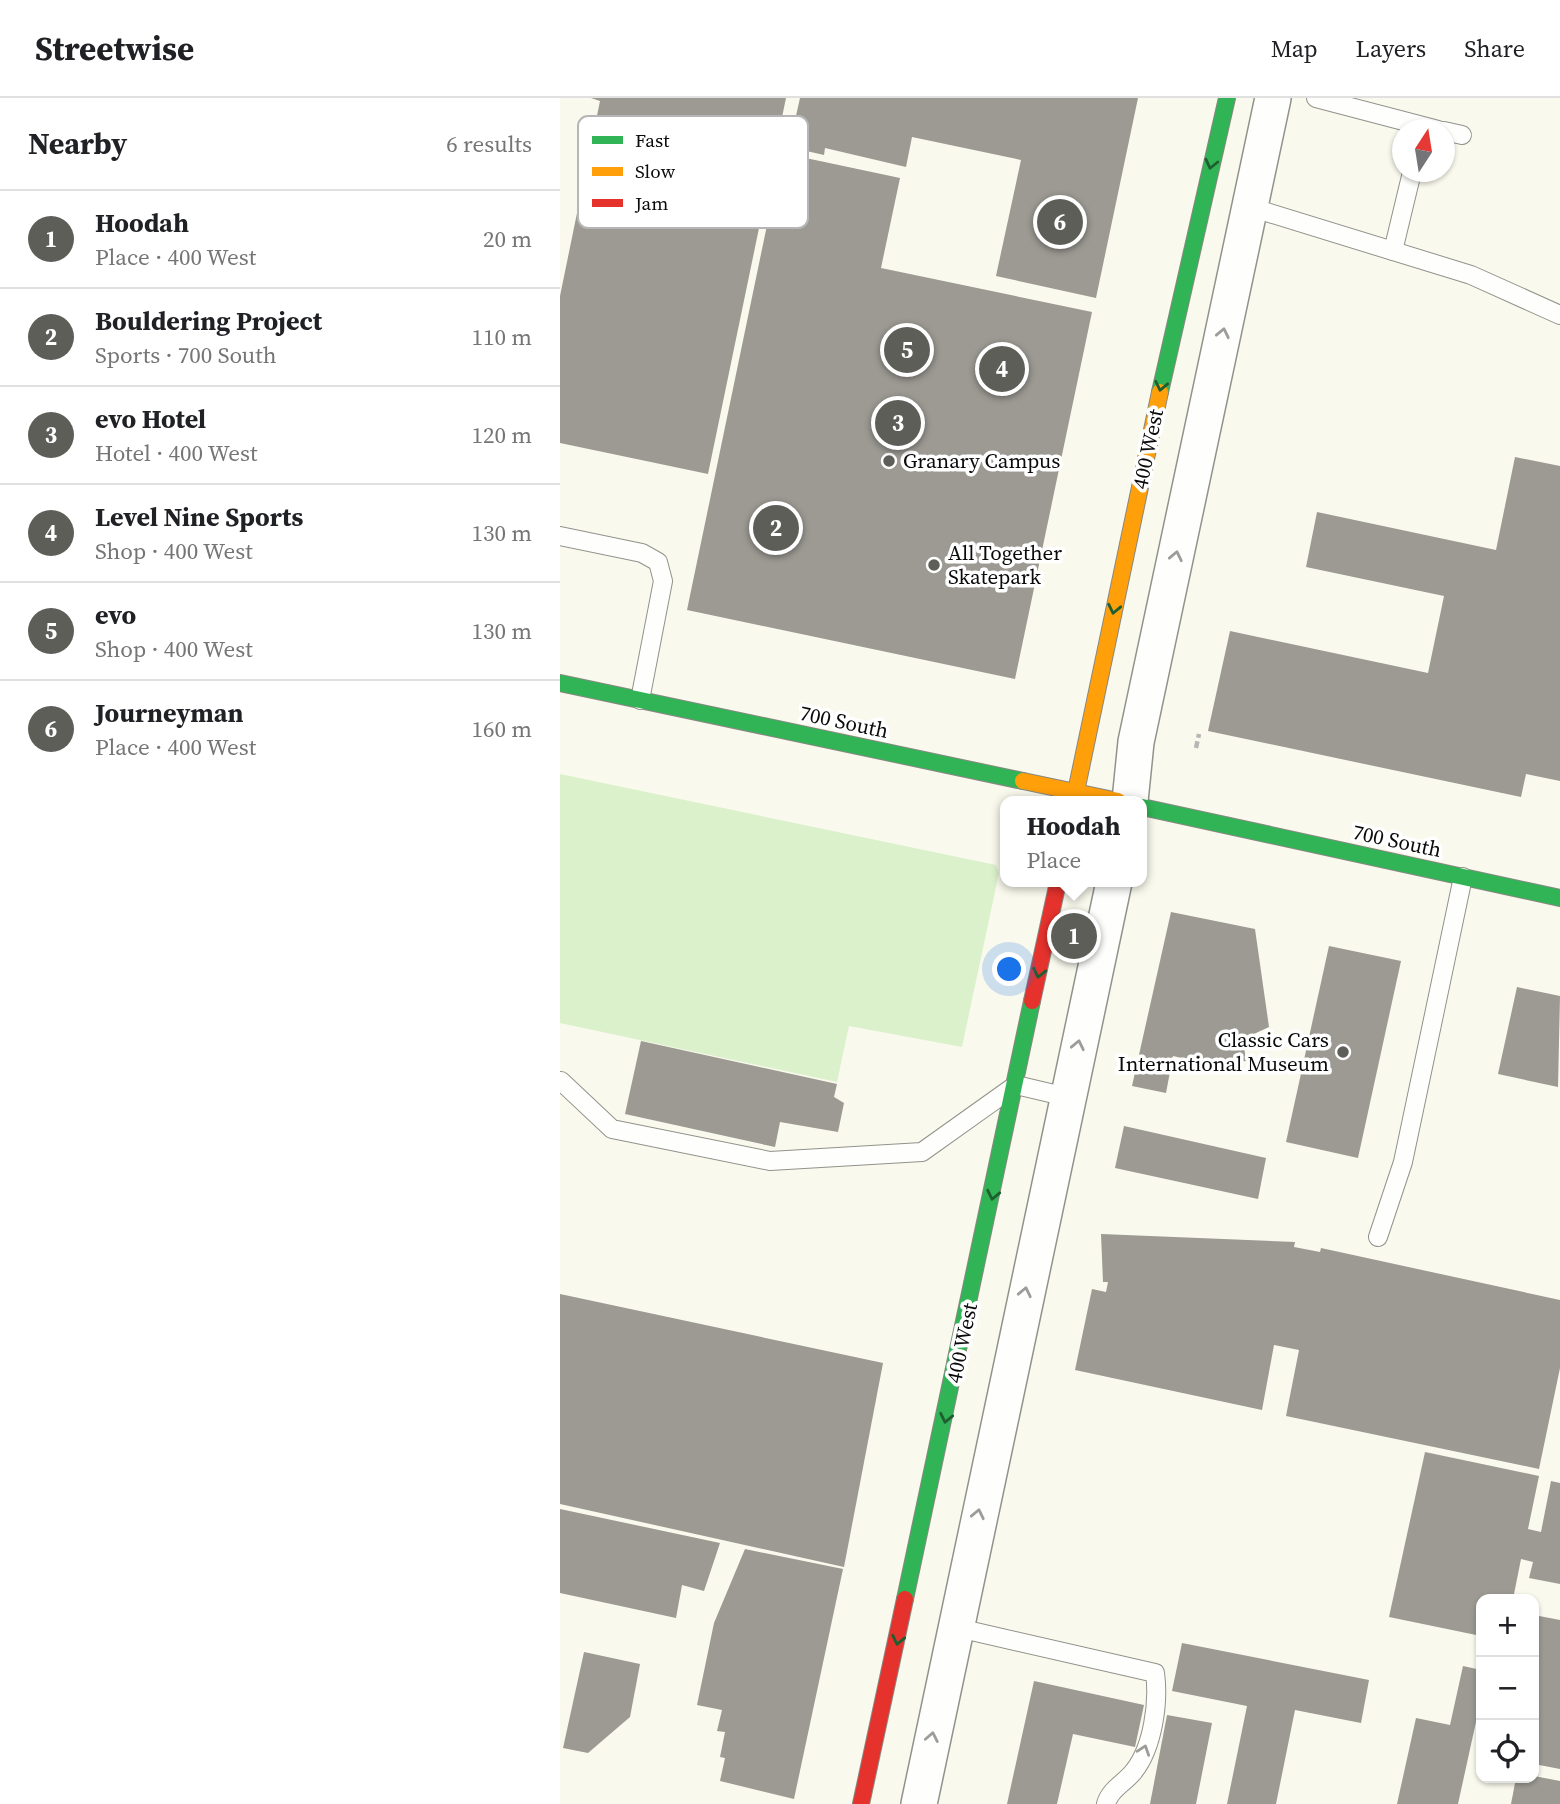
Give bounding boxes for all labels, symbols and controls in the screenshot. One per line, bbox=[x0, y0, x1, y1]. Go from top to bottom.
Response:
text: Streetwise bbox=[35, 26, 194, 71]
text: Map bbox=[1271, 32, 1318, 65]
text: Layers bbox=[1356, 32, 1426, 65]
text: Share bbox=[1464, 32, 1525, 65]
legend bbox=[578, 116, 808, 228]
north arrow bbox=[1392, 119, 1455, 182]
text: Nearby bbox=[28, 123, 127, 164]
text: Fast bbox=[635, 127, 670, 153]
text: 6 results bbox=[446, 128, 532, 160]
text: Slow bbox=[635, 158, 676, 184]
one-way arrow bbox=[1205, 158, 1220, 170]
text: Jam bbox=[634, 190, 668, 216]
pin: 6 bbox=[1037, 196, 1083, 248]
text: Hoodah bbox=[95, 205, 189, 241]
text: 1 bbox=[45, 223, 57, 255]
text: 20 m bbox=[483, 223, 532, 255]
text: Place · 400 West bbox=[95, 241, 256, 273]
text: Bouldering Project bbox=[95, 303, 322, 339]
text: 2 bbox=[45, 321, 57, 353]
text: 110 m bbox=[471, 321, 532, 353]
pin: 5 bbox=[884, 324, 930, 376]
one-way arrow bbox=[1215, 327, 1230, 339]
text: Sports · 700 South bbox=[95, 339, 277, 371]
pin: 4 bbox=[979, 343, 1025, 395]
one-way arrow bbox=[1155, 380, 1170, 392]
pin: 3 bbox=[875, 397, 921, 449]
text: evo Hotel bbox=[95, 401, 206, 437]
street label: 400 West bbox=[1125, 406, 1170, 492]
text: 3 bbox=[45, 419, 57, 451]
text: 120 m bbox=[471, 419, 532, 451]
text: Hotel · 400 West bbox=[95, 437, 257, 469]
place label: Granary Campus bbox=[903, 446, 1060, 475]
marker: Granary Campus bbox=[881, 453, 897, 469]
text: Level Nine Sports bbox=[95, 499, 303, 535]
pin: 2 bbox=[753, 502, 799, 554]
text: 4 bbox=[45, 517, 57, 549]
text: 130 m bbox=[471, 517, 532, 549]
text: Shop · 400 West bbox=[95, 535, 253, 567]
place label: All Together Skatepark bbox=[948, 538, 1062, 591]
one-way arrow bbox=[1168, 550, 1182, 562]
marker: All Together Skatepark bbox=[926, 557, 942, 573]
text: evo bbox=[95, 597, 136, 633]
one-way arrow bbox=[1108, 603, 1122, 615]
text: 5 bbox=[45, 615, 57, 647]
text: 130 m bbox=[471, 615, 532, 647]
text: Shop · 400 West bbox=[95, 633, 253, 665]
text: Journeyman bbox=[95, 695, 244, 731]
street label: 700 South bbox=[797, 698, 891, 745]
text: 6 bbox=[45, 713, 57, 745]
text: 160 m bbox=[471, 713, 532, 745]
text: Place · 400 West bbox=[95, 731, 256, 763]
popup bbox=[1000, 796, 1147, 887]
text: Hoodah bbox=[1027, 808, 1120, 844]
street label: 700 South bbox=[1350, 817, 1444, 864]
text: Place bbox=[1027, 844, 1081, 876]
pin: 1 bbox=[1051, 910, 1097, 962]
your location bbox=[992, 952, 1026, 986]
one-way arrow bbox=[1033, 967, 1048, 979]
place label: Classic Cars International Museum bbox=[1118, 1025, 1329, 1078]
one-way arrow bbox=[1070, 1039, 1085, 1051]
marker: Classic Cars International Museum bbox=[1335, 1044, 1351, 1060]
one-way arrow bbox=[987, 1189, 1002, 1201]
one-way arrow bbox=[1017, 1286, 1032, 1298]
street label: 400 West bbox=[939, 1300, 984, 1386]
one-way arrow bbox=[939, 1412, 954, 1424]
one-way arrow bbox=[969, 1508, 984, 1520]
map controls bbox=[1476, 1594, 1539, 1783]
button: + bbox=[1476, 1594, 1539, 1657]
one-way arrow bbox=[891, 1634, 906, 1646]
button: − bbox=[1476, 1657, 1539, 1720]
button: locate bbox=[1476, 1720, 1539, 1783]
one-way arrow bbox=[924, 1731, 939, 1743]
one-way arrow bbox=[1136, 1744, 1150, 1756]

